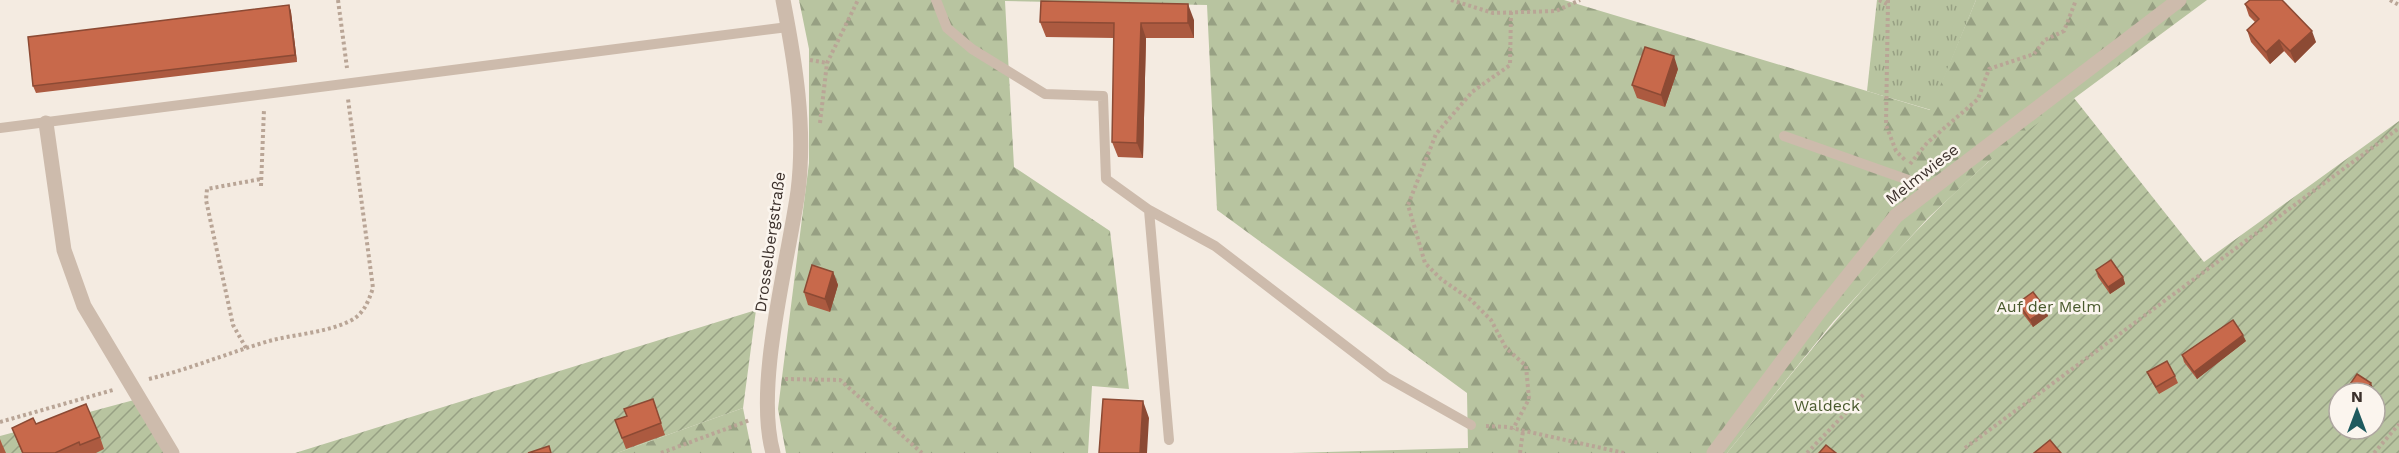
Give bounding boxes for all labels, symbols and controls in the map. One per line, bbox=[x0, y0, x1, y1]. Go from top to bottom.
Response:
street label: Melmwiese bbox=[1882, 140, 1962, 208]
street label: Drosselbergstraße bbox=[751, 170, 789, 314]
park label: Auf der Melm bbox=[1996, 297, 2102, 316]
north arrow bbox=[2327, 381, 2387, 441]
text: N bbox=[2351, 387, 2363, 406]
park label: Waldeck bbox=[1794, 396, 1860, 415]

